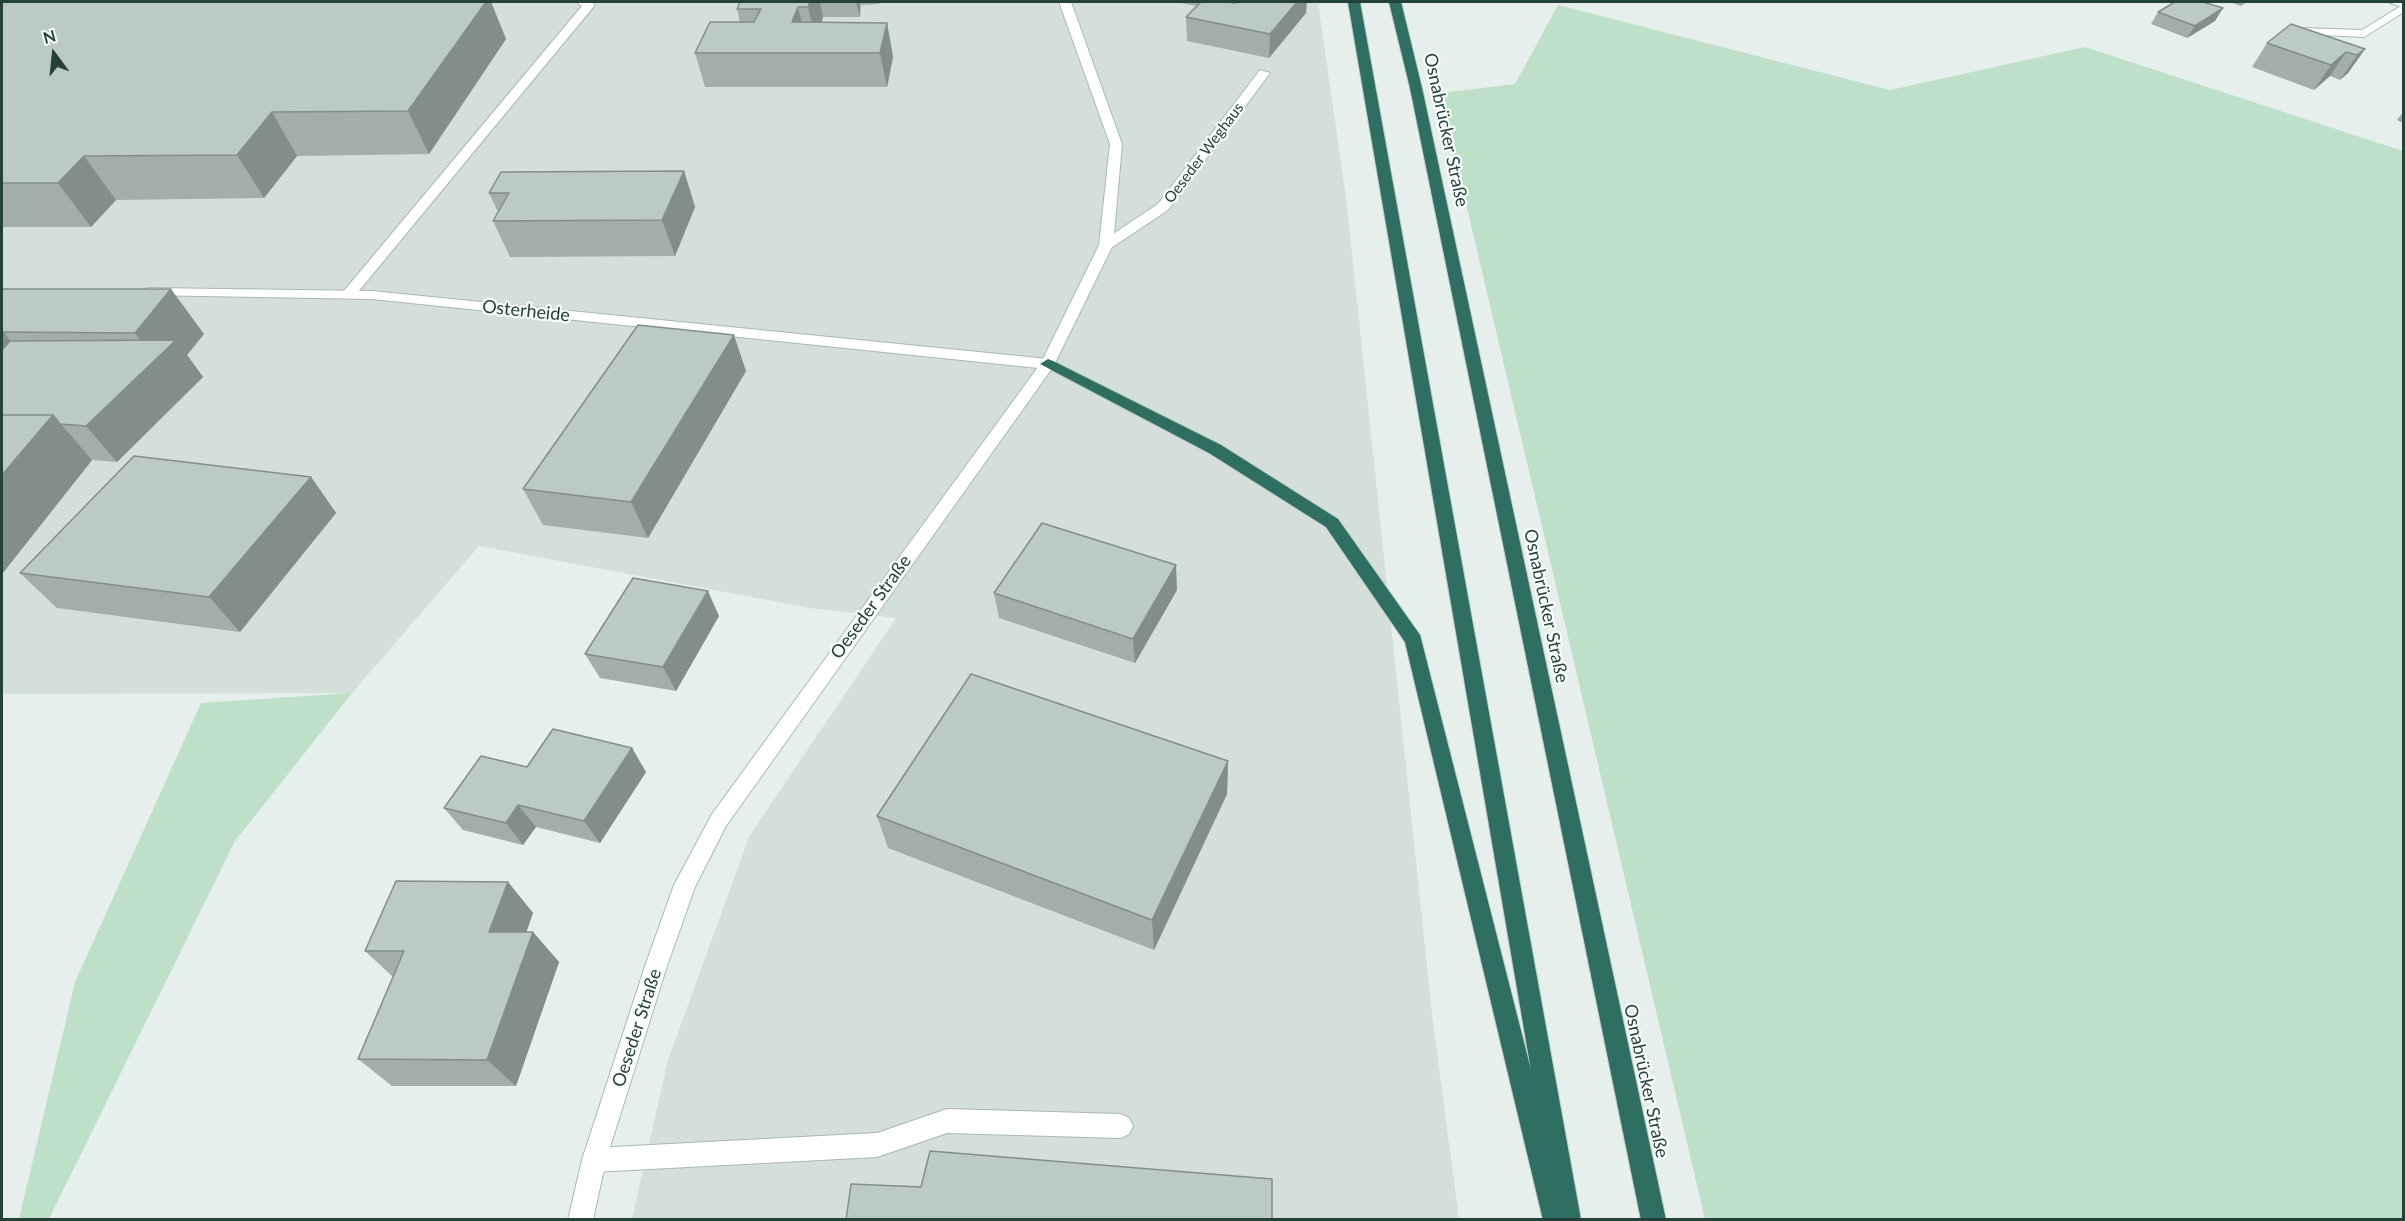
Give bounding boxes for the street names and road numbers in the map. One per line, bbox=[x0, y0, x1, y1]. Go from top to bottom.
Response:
street label: Osnabrücker Straße bbox=[1419, 51, 1473, 209]
street label: Oeseder Weghaus bbox=[1160, 99, 1248, 207]
street label: Osterheide bbox=[481, 296, 571, 326]
street label: Osnabrücker Straße bbox=[1519, 527, 1573, 685]
street label: Oeseder Straße bbox=[826, 551, 916, 663]
street label: Oeseder Straße bbox=[608, 966, 666, 1090]
street label: Osnabrücker Straße bbox=[1619, 1002, 1673, 1160]

